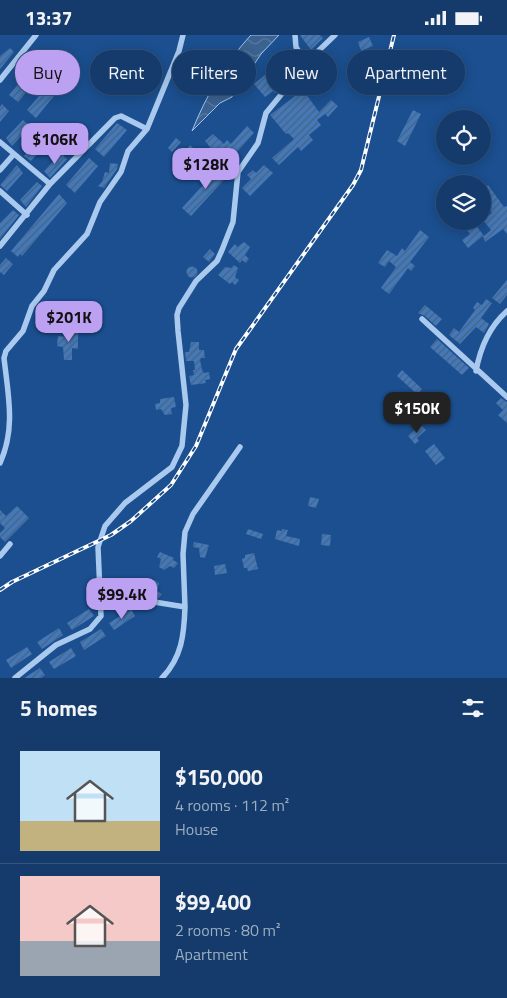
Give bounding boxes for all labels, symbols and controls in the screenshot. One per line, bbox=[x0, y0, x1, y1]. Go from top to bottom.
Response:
text: 13:37 bbox=[25, 3, 72, 32]
chip: Buy bbox=[15, 50, 80, 95]
chip: Rent bbox=[90, 50, 162, 95]
chip: Filters bbox=[172, 50, 256, 95]
chip: New bbox=[266, 50, 337, 95]
chip: Apartment bbox=[347, 50, 465, 95]
map controls bbox=[436, 110, 491, 230]
button: locate bbox=[436, 110, 491, 165]
pin: $106K bbox=[20, 123, 90, 165]
text: $106K bbox=[32, 127, 78, 151]
pin: $128K bbox=[171, 147, 241, 190]
text: $128K bbox=[183, 152, 229, 176]
button: layers bbox=[436, 175, 491, 230]
pin: $201K bbox=[34, 301, 104, 343]
text: $201K bbox=[46, 305, 92, 329]
pin: $150K bbox=[382, 391, 452, 434]
text: $150K bbox=[394, 396, 440, 420]
pin: $99.4K bbox=[81, 577, 163, 620]
text: $99.4K bbox=[97, 582, 147, 606]
text: 5 homes bbox=[20, 692, 97, 724]
icon: filters bbox=[459, 694, 487, 722]
text: $150,000 bbox=[175, 761, 263, 793]
icon: home bbox=[60, 771, 120, 831]
text: 4 rooms · 112 m² bbox=[175, 793, 289, 817]
text: House bbox=[175, 817, 218, 841]
text: $99,400 bbox=[175, 886, 251, 918]
icon: home bbox=[60, 896, 120, 956]
text: 2 rooms · 80 m² bbox=[175, 918, 280, 942]
text: Apartment bbox=[175, 942, 248, 966]

